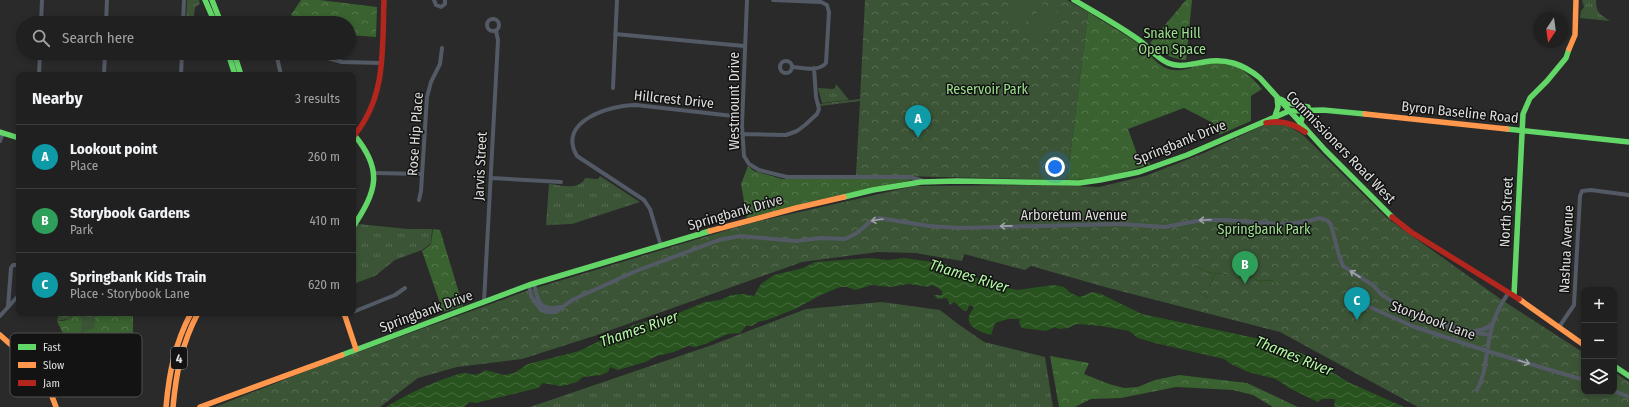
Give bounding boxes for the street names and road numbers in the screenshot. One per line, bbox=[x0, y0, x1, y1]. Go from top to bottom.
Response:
street label: Westmount Drive bbox=[726, 52, 743, 150]
street label: Hillcrest Drive bbox=[633, 87, 715, 112]
street label: Commissioners Road West bbox=[1282, 87, 1399, 208]
street label: Rose Hip Place bbox=[404, 91, 427, 177]
street label: Byron Baseline Road bbox=[1401, 98, 1519, 127]
street label: Springbank Drive bbox=[1132, 116, 1229, 169]
street label: Jarvis Street bbox=[470, 131, 491, 201]
street label: North Street bbox=[1496, 176, 1517, 248]
street label: Springbank Drive bbox=[686, 191, 785, 234]
street label: Nashua Avenue bbox=[1556, 204, 1577, 293]
street label: Arboretum Avenue bbox=[1021, 207, 1127, 224]
street label: Springbank Drive bbox=[377, 287, 475, 336]
street label: Storybook Lane bbox=[1388, 297, 1478, 344]
road number: 4 bbox=[171, 347, 187, 369]

